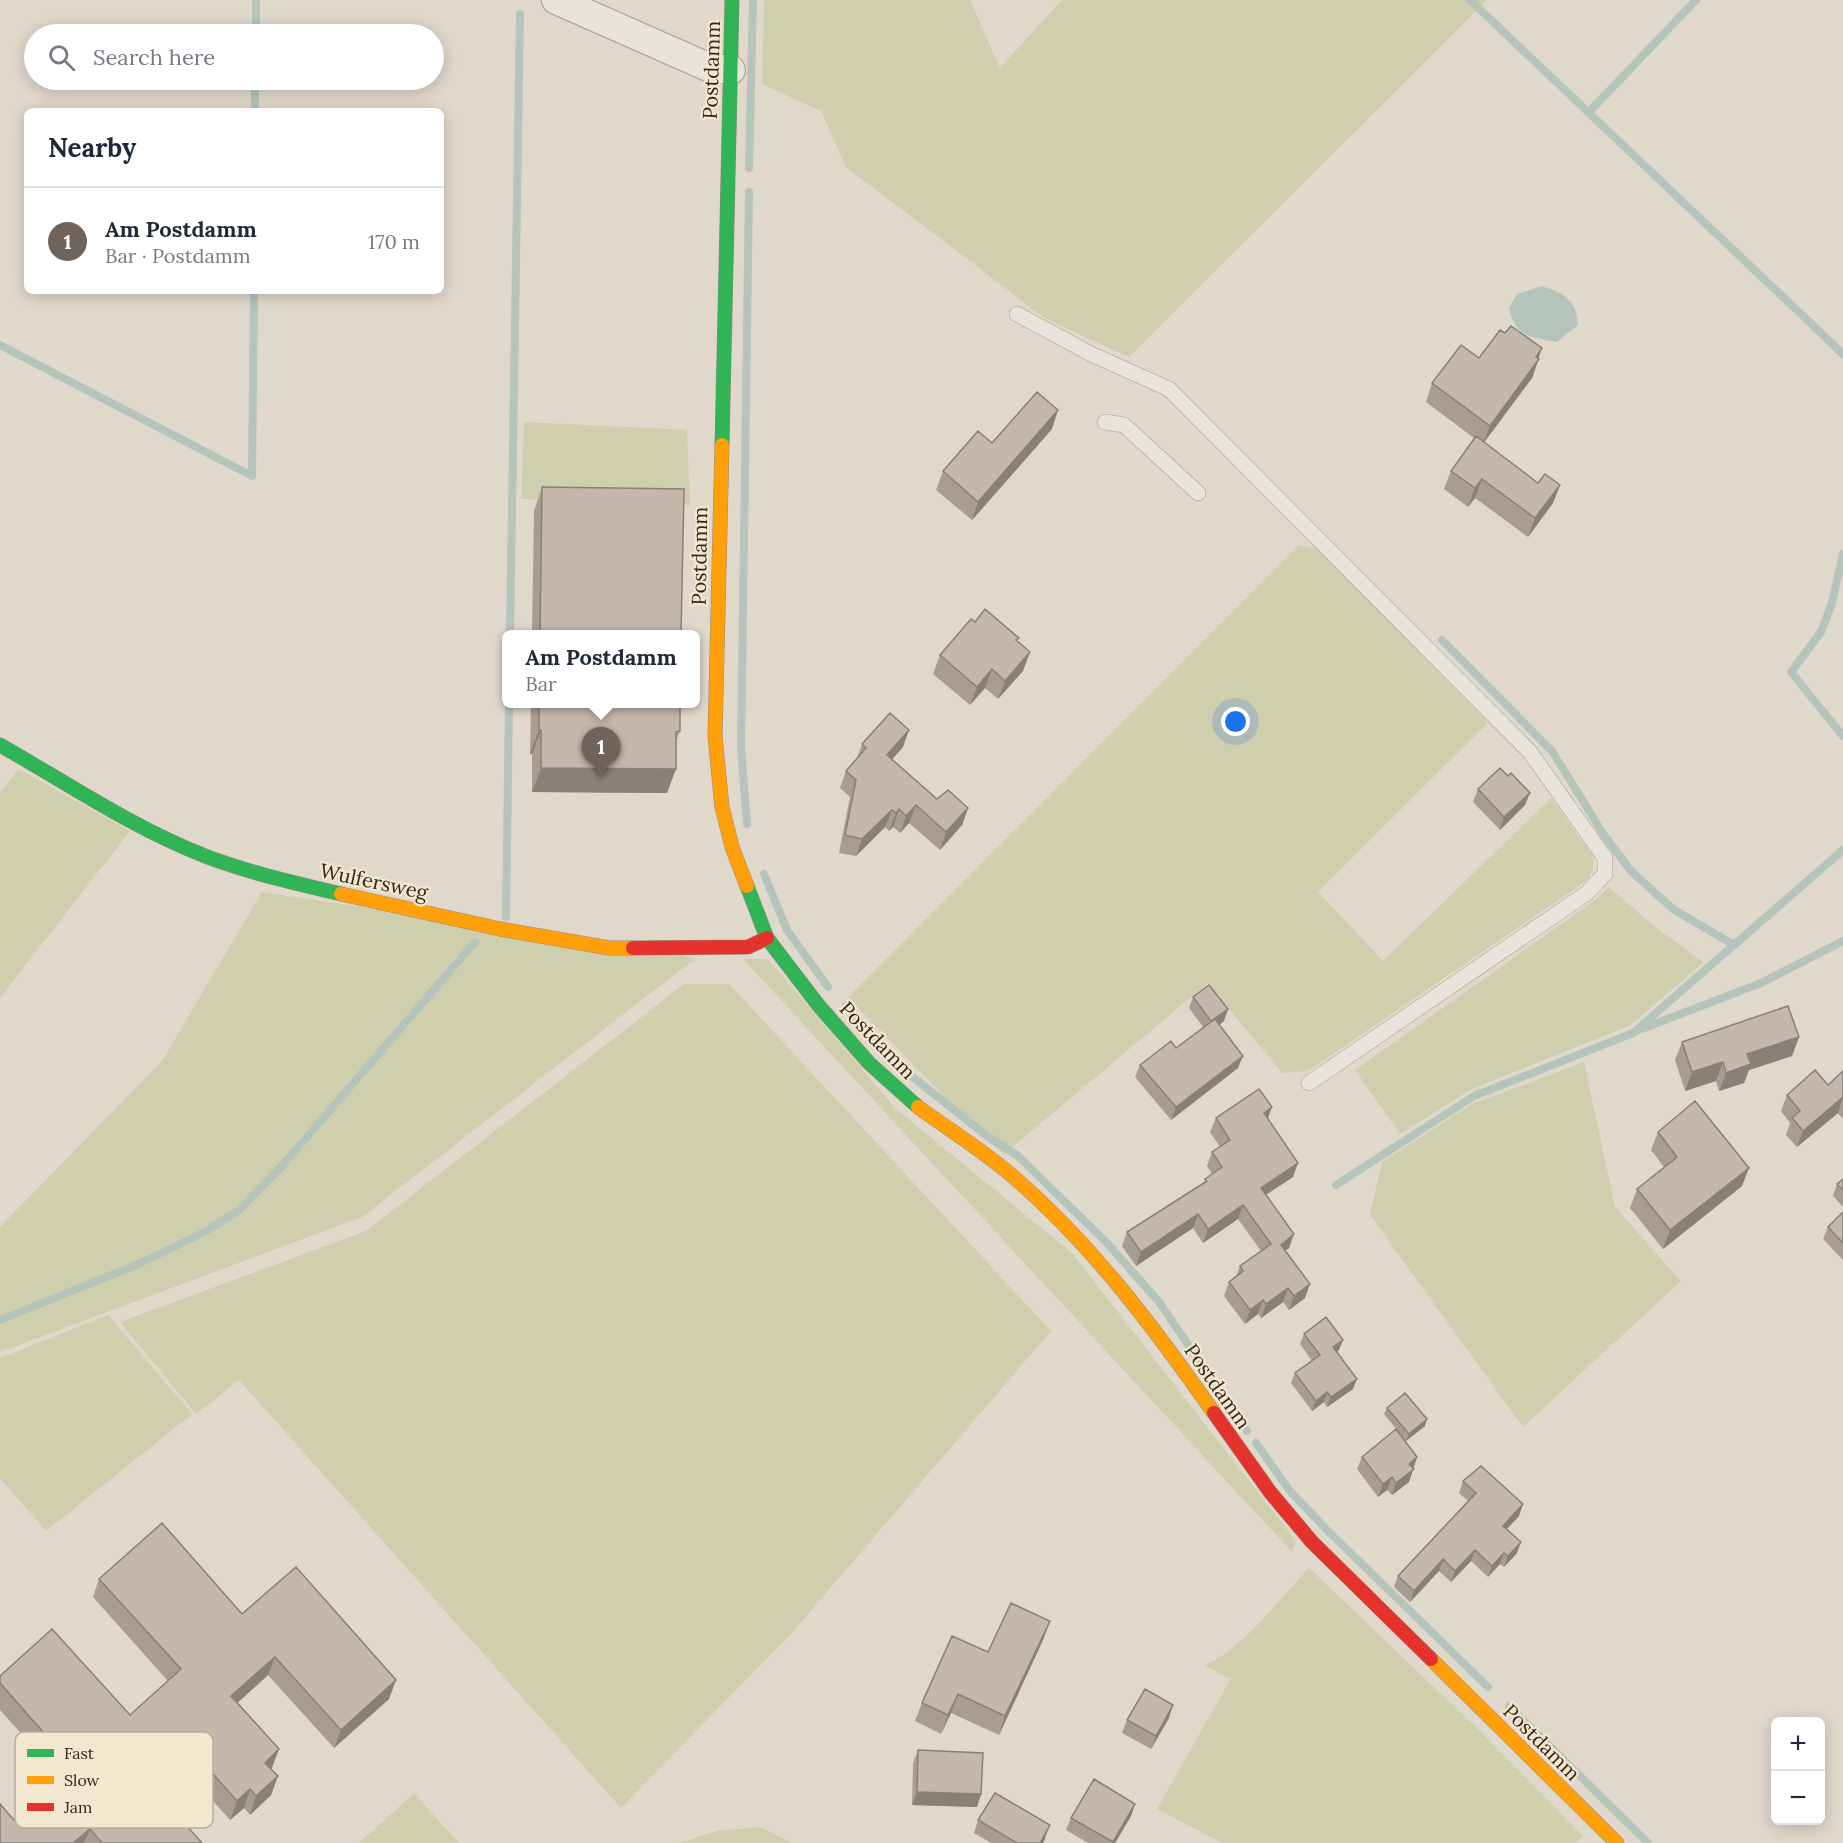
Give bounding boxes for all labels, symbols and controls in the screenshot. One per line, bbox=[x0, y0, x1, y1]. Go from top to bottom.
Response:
street label: Postdamm bbox=[697, 20, 725, 120]
search box bbox=[24, 24, 444, 90]
icon: search bbox=[45, 41, 78, 74]
text: Search here bbox=[93, 43, 215, 71]
text: Nearby bbox=[48, 131, 136, 164]
text: Am Postdamm bbox=[105, 215, 257, 243]
text: 1 bbox=[63, 229, 72, 254]
text: 170 m bbox=[368, 229, 420, 254]
text: Bar · Postdamm bbox=[105, 243, 251, 268]
street label: Postdamm bbox=[686, 506, 712, 606]
popup bbox=[502, 630, 700, 708]
text: Am Postdamm bbox=[525, 643, 677, 671]
text: Bar bbox=[525, 671, 557, 696]
your location bbox=[1221, 707, 1250, 736]
pin: 1 bbox=[582, 728, 620, 777]
street label: Wulfersweg bbox=[318, 857, 431, 905]
street label: Postdamm bbox=[835, 996, 921, 1084]
street label: Postdamm bbox=[1179, 1338, 1257, 1434]
street label: Postdamm bbox=[1498, 1698, 1586, 1786]
map controls bbox=[1771, 1717, 1825, 1825]
button: + bbox=[1771, 1717, 1825, 1771]
legend bbox=[15, 1732, 213, 1828]
text: Fast bbox=[64, 1743, 95, 1763]
text: Slow bbox=[64, 1770, 100, 1790]
button: − bbox=[1771, 1771, 1825, 1825]
text: Jam bbox=[63, 1797, 92, 1817]

